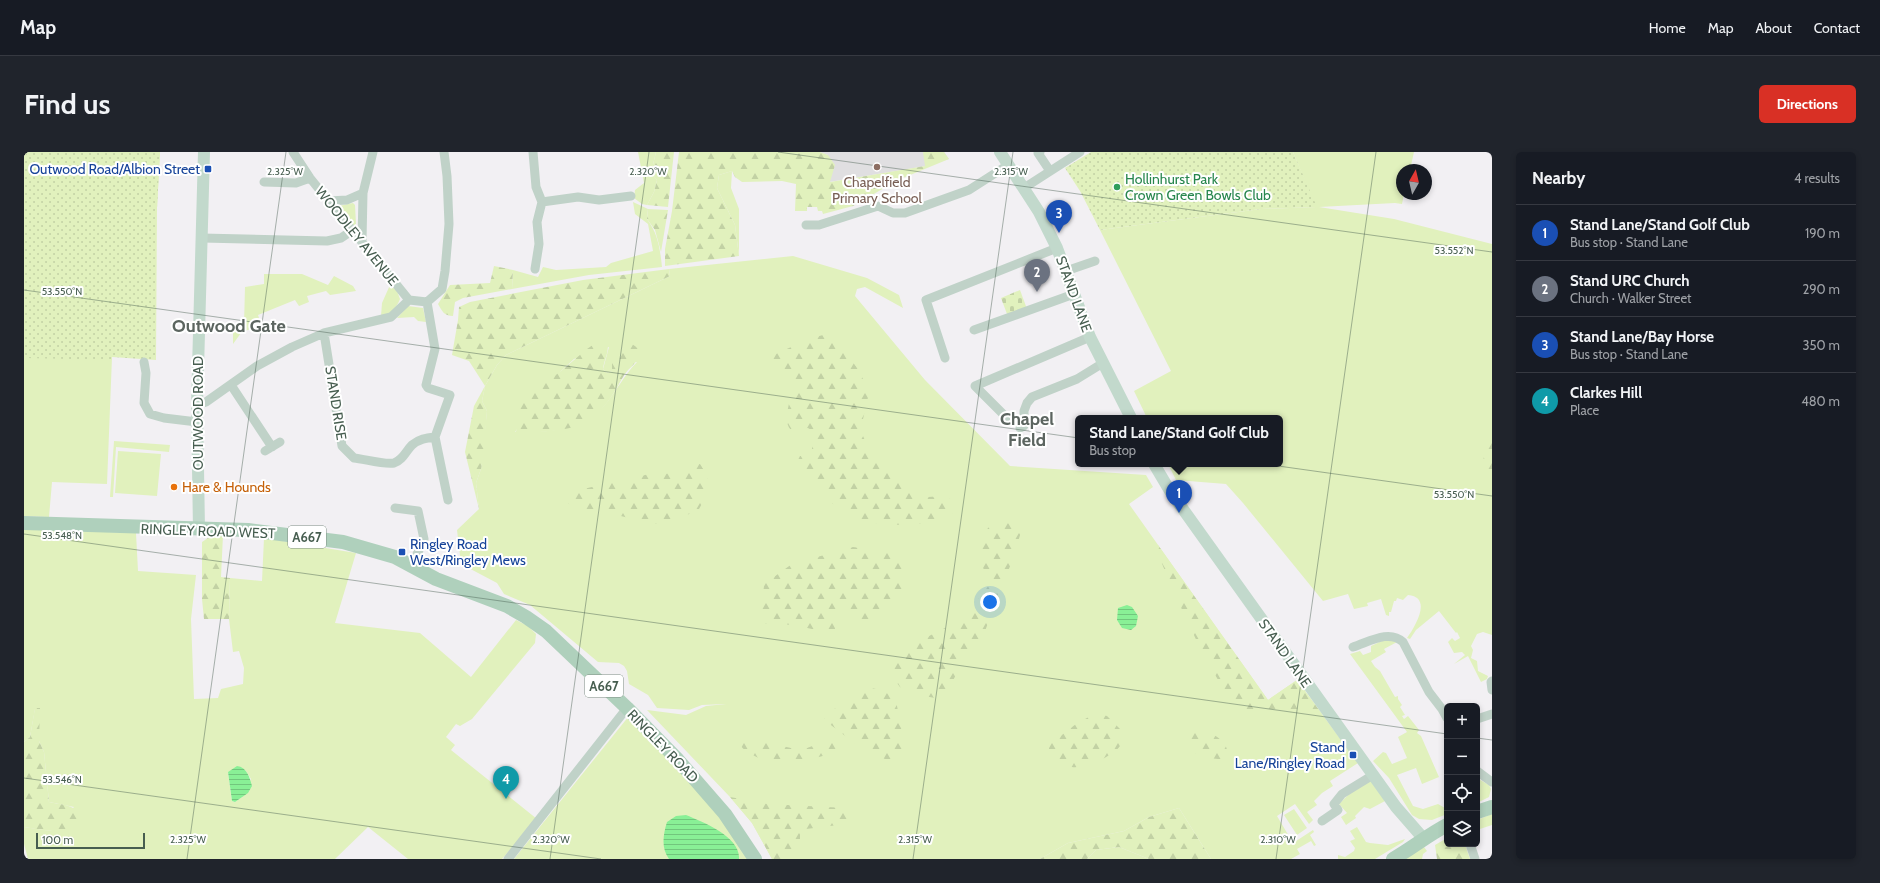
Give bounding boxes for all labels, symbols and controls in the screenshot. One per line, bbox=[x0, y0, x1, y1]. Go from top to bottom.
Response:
text: Map bbox=[20, 16, 56, 39]
text: Home bbox=[1649, 19, 1686, 37]
text: Map bbox=[1708, 19, 1733, 37]
text: About bbox=[1755, 19, 1792, 37]
text: Contact bbox=[1814, 19, 1860, 37]
button: Directions bbox=[1759, 85, 1856, 123]
text: Find us bbox=[24, 87, 110, 121]
place label: Outwood Road/Albion Street bbox=[29, 160, 200, 178]
marker: Chapelfield Primary School bbox=[872, 162, 882, 172]
marker: Outwood Road/Albion Street bbox=[203, 164, 213, 174]
north arrow bbox=[1396, 164, 1432, 200]
text: 2.325°W bbox=[267, 165, 303, 178]
text: 2.320°W bbox=[629, 165, 667, 178]
text: 2.315°W bbox=[994, 165, 1028, 178]
text: Nearby bbox=[1532, 168, 1585, 188]
place label: Hollinhurst Park Crown Green Bowls Club bbox=[1125, 170, 1271, 204]
text: 4 results bbox=[1794, 170, 1840, 186]
place label: Chapelfield Primary School bbox=[832, 173, 923, 207]
marker: Hollinhurst Park Crown Green Bowls Club bbox=[1112, 182, 1122, 192]
street label: WOODLEY AVENUE bbox=[311, 183, 403, 290]
pin: 3 bbox=[1046, 200, 1072, 233]
text: Stand Lane/Stand Golf Club bbox=[1570, 216, 1750, 234]
text: 1 bbox=[1543, 225, 1547, 241]
text: 190 m bbox=[1805, 225, 1840, 241]
text: Bus stop · Stand Lane bbox=[1570, 234, 1688, 250]
text: 53.552°N bbox=[1435, 244, 1473, 257]
street label: STAND LANE bbox=[1052, 253, 1096, 335]
pin: 2 bbox=[1024, 259, 1050, 292]
text: Stand URC Church bbox=[1570, 272, 1690, 290]
text: 2 bbox=[1542, 281, 1548, 297]
text: 290 m bbox=[1802, 281, 1840, 297]
text: 53.550°N bbox=[42, 285, 82, 298]
text: Church · Walker Street bbox=[1570, 290, 1691, 306]
district label: Outwood Gate bbox=[172, 315, 286, 337]
text: Stand Lane/Bay Horse bbox=[1570, 328, 1714, 346]
text: 3 bbox=[1541, 337, 1549, 353]
text: 350 m bbox=[1803, 337, 1840, 353]
text: Bus stop · Stand Lane bbox=[1570, 346, 1688, 362]
street label: OUTWOOD ROAD bbox=[189, 356, 207, 470]
street label: STAND RISE bbox=[321, 365, 351, 442]
text: Clarkes Hill bbox=[1570, 384, 1642, 402]
text: 4 bbox=[1541, 393, 1549, 409]
text: 480 m bbox=[1801, 393, 1840, 409]
text: Place bbox=[1570, 402, 1599, 418]
district label: Chapel Field bbox=[1000, 408, 1054, 451]
popup bbox=[1075, 415, 1283, 467]
text: Stand Lane/Stand Golf Club bbox=[1089, 424, 1269, 442]
text: Bus stop bbox=[1089, 442, 1136, 458]
place label: Hare & Hounds bbox=[182, 478, 271, 496]
pin: 1 bbox=[1166, 480, 1192, 513]
marker: Hare & Hounds bbox=[169, 482, 179, 492]
text: 53.550°N bbox=[1434, 488, 1474, 501]
street label: RINGLEY ROAD WEST bbox=[140, 520, 276, 542]
road number: A667 bbox=[288, 526, 326, 548]
text: 53.548°N bbox=[42, 529, 82, 542]
place label: Ringley Road West/Ringley Mews bbox=[410, 535, 526, 569]
marker: Ringley Road West/Ringley Mews bbox=[397, 547, 407, 557]
your location bbox=[980, 592, 1000, 612]
street label: STAND LANE bbox=[1255, 615, 1315, 691]
road number: A667 bbox=[585, 675, 623, 697]
map controls bbox=[1444, 703, 1480, 847]
button: + bbox=[1444, 703, 1480, 739]
street label: RINGLEY ROAD bbox=[624, 706, 702, 786]
place label: Stand Lane/Ringley Road bbox=[1235, 738, 1345, 772]
button: − bbox=[1444, 739, 1480, 775]
marker: Stand Lane/Ringley Road bbox=[1348, 750, 1358, 760]
pin: 4 bbox=[493, 766, 519, 799]
text: 53.546°N bbox=[42, 773, 82, 786]
button: locate bbox=[1444, 775, 1480, 811]
button: layers bbox=[1444, 811, 1480, 847]
scale bar bbox=[36, 831, 145, 850]
text: 100 m bbox=[42, 833, 73, 847]
text: 2.325°W bbox=[170, 833, 206, 846]
text: 2.320°W bbox=[532, 833, 570, 846]
text: 2.315°W bbox=[898, 833, 932, 846]
text: 2.310°W bbox=[1260, 833, 1296, 846]

